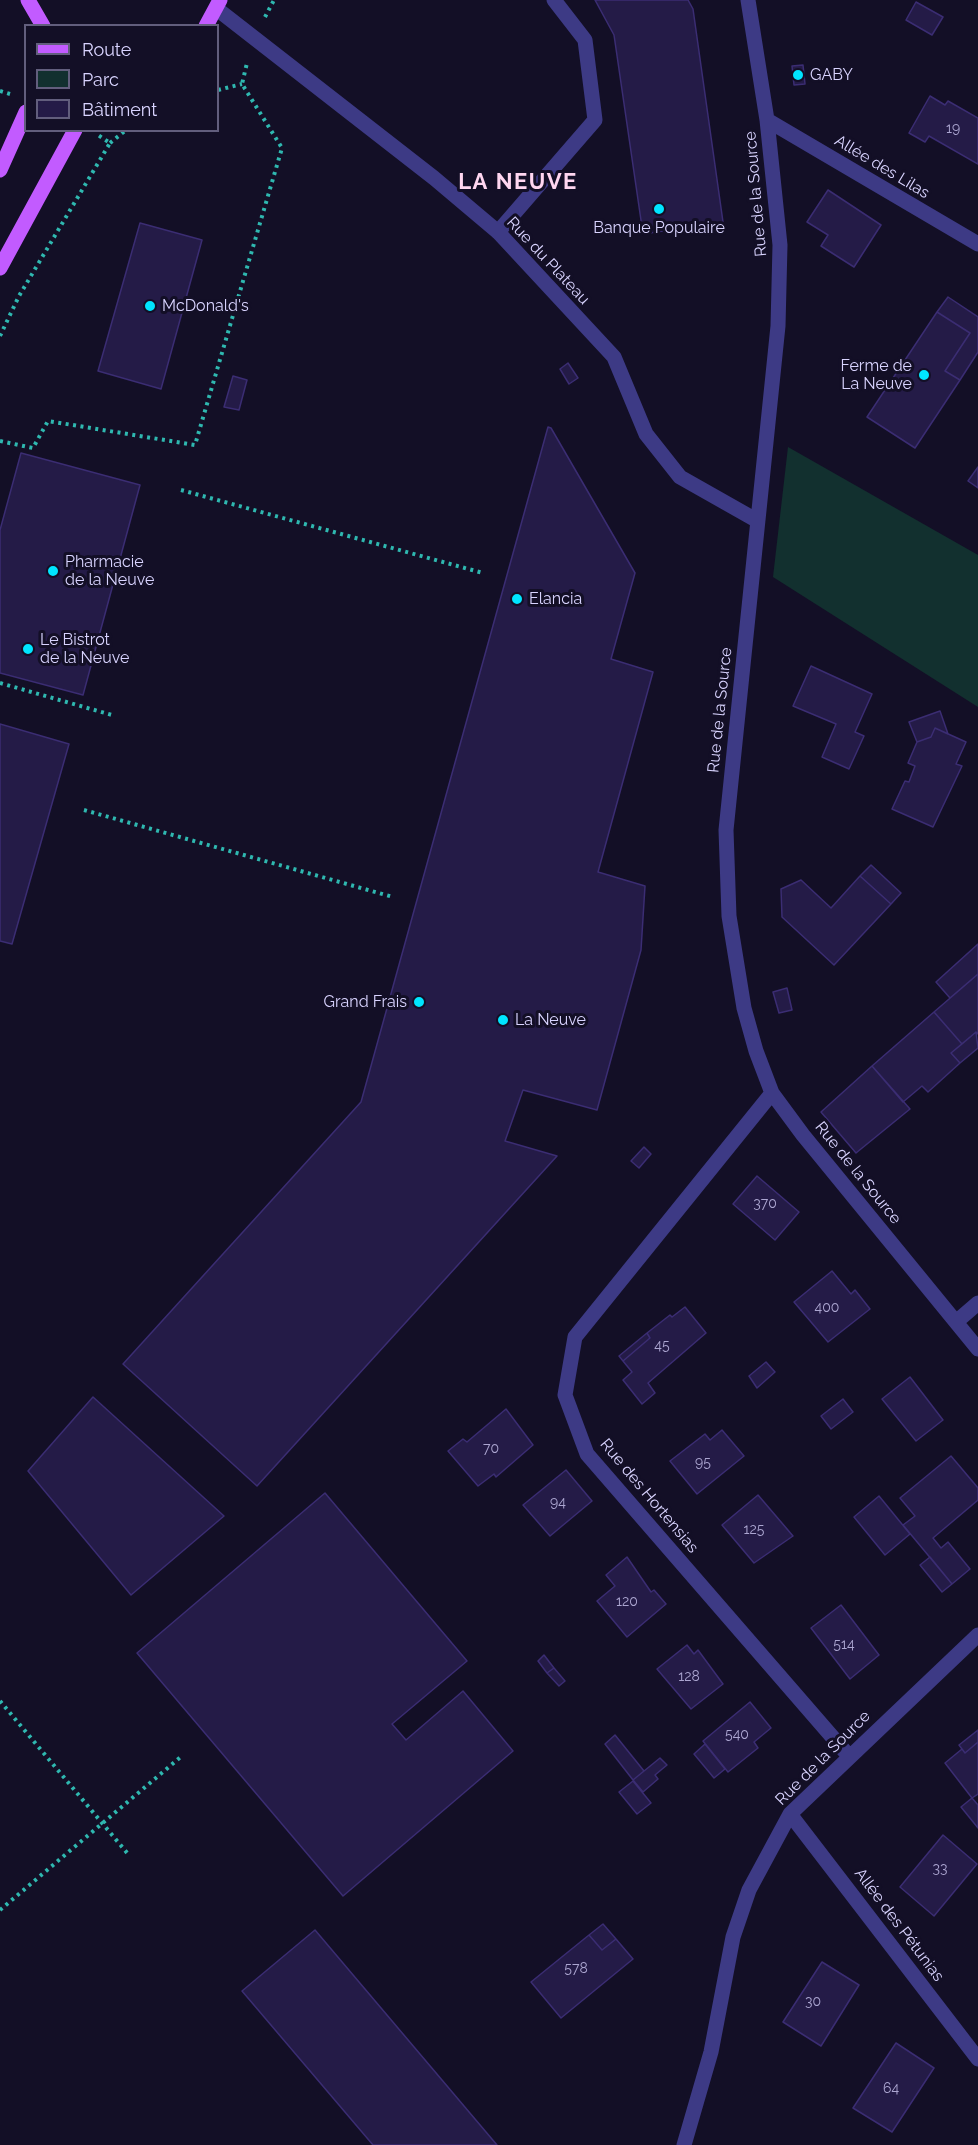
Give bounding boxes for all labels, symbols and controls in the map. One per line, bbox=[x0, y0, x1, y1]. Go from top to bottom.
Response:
legend bbox=[24, 24, 219, 132]
text: Route bbox=[82, 39, 131, 60]
place label: GABY bbox=[810, 65, 853, 85]
marker: GABY bbox=[791, 68, 805, 82]
text: Parc bbox=[82, 69, 119, 90]
text: Bâtiment bbox=[82, 99, 157, 120]
house number: 19 bbox=[946, 121, 960, 137]
street label: Rue de la Source bbox=[741, 130, 771, 258]
street label: Allée des Lilas bbox=[831, 131, 933, 203]
district label: LA NEUVE bbox=[458, 169, 578, 195]
marker: Banque Populaire bbox=[652, 202, 666, 216]
street label: Rue du Plateau bbox=[503, 213, 593, 309]
place label: Banque Populaire bbox=[593, 218, 725, 238]
place label: McDonald's bbox=[162, 296, 249, 316]
marker: McDonald's bbox=[143, 299, 157, 313]
place label: Ferme de La Neuve bbox=[841, 356, 912, 394]
marker: Ferme de La Neuve bbox=[917, 368, 931, 382]
place label: Pharmacie de la Neuve bbox=[65, 552, 154, 590]
marker: Pharmacie de la Neuve bbox=[46, 564, 60, 578]
place label: Elancia bbox=[529, 589, 582, 609]
marker: Elancia bbox=[510, 592, 524, 606]
place label: Le Bistrot de la Neuve bbox=[40, 630, 129, 668]
marker: Le Bistrot de la Neuve bbox=[21, 642, 35, 656]
street label: Rue de la Source bbox=[704, 646, 736, 774]
place label: Grand Frais bbox=[324, 992, 407, 1012]
marker: Grand Frais bbox=[412, 995, 426, 1009]
place label: La Neuve bbox=[515, 1010, 586, 1030]
marker: La Neuve bbox=[496, 1013, 510, 1027]
street label: Rue de la Source bbox=[811, 1118, 905, 1228]
house number: 370 bbox=[753, 1196, 777, 1212]
house number: 400 bbox=[815, 1300, 839, 1316]
house number: 45 bbox=[654, 1338, 670, 1354]
street label: Rue des Hortensias bbox=[596, 1435, 702, 1557]
house number: 70 bbox=[483, 1441, 499, 1457]
house number: 95 bbox=[695, 1455, 711, 1471]
house number: 94 bbox=[550, 1495, 566, 1511]
house number: 125 bbox=[744, 1522, 764, 1538]
house number: 120 bbox=[616, 1594, 638, 1610]
house number: 514 bbox=[833, 1637, 855, 1653]
house number: 128 bbox=[678, 1669, 700, 1685]
street label: Rue de la Source bbox=[772, 1707, 874, 1809]
house number: 540 bbox=[725, 1727, 749, 1743]
house number: 33 bbox=[933, 1861, 947, 1877]
street label: Allée des Pétunias bbox=[850, 1865, 948, 1985]
house number: 578 bbox=[564, 1961, 588, 1977]
house number: 30 bbox=[805, 1994, 821, 2010]
house number: 64 bbox=[883, 2081, 899, 2097]

